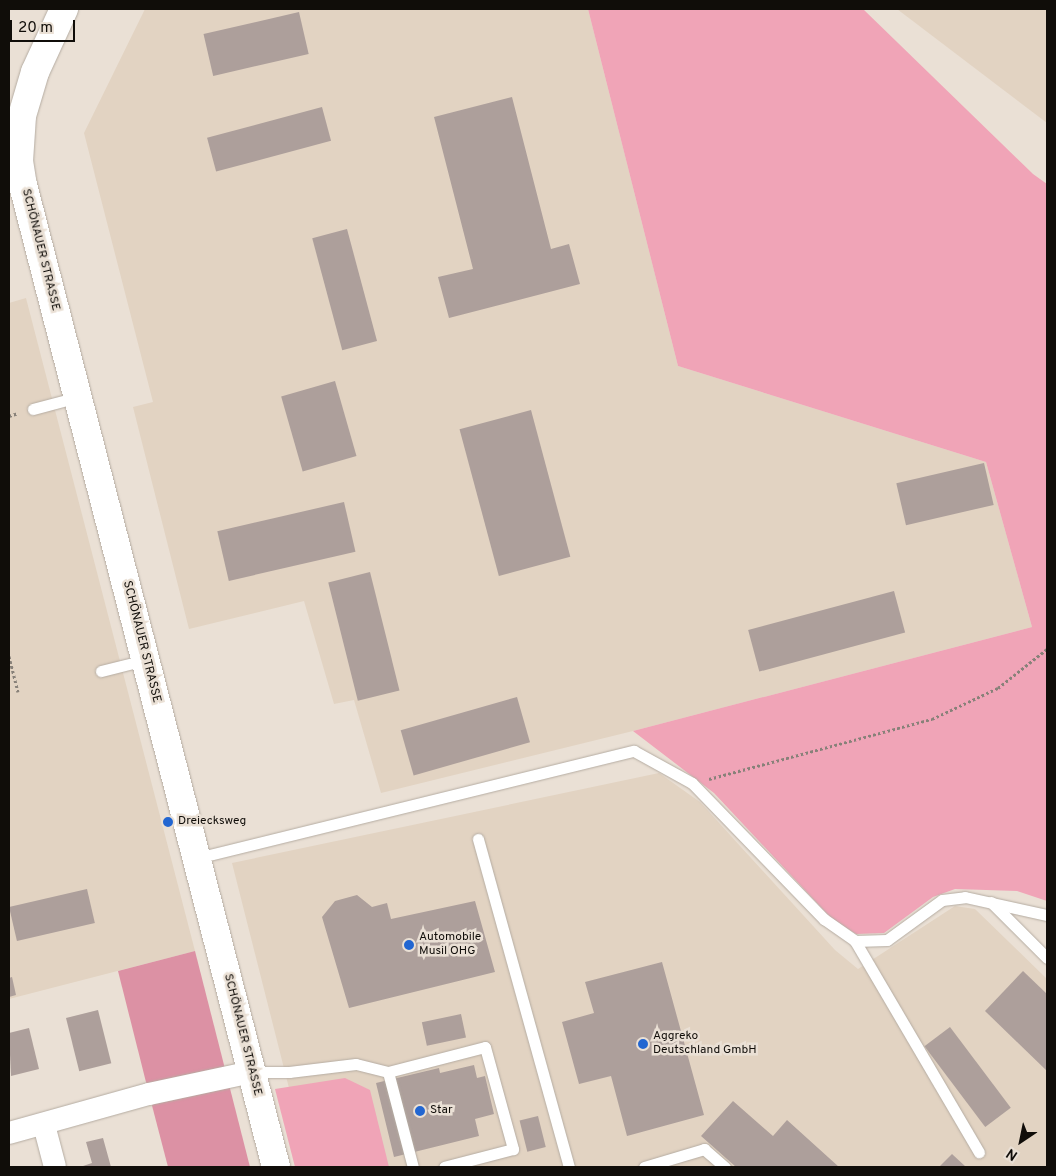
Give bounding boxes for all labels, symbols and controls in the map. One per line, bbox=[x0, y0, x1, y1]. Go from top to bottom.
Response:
scale bar bbox=[12, 10, 78, 42]
text: 20 m bbox=[18, 19, 53, 38]
street label: SCHÖNAUER STRASSE bbox=[18, 188, 62, 312]
street label: SCHÖNAUER STRASSE bbox=[119, 580, 163, 704]
place label: Dreiecksweg bbox=[178, 815, 246, 829]
marker: Dreiecksweg bbox=[162, 816, 174, 828]
place label: Automobile Musil OHG bbox=[419, 931, 481, 959]
marker: Automobile Musil OHG bbox=[403, 939, 415, 951]
street label: SCHÖNAUER STRASSE bbox=[220, 973, 264, 1097]
place label: Aggreko Deutschland GmbH bbox=[653, 1030, 757, 1058]
marker: Aggreko Deutschland GmbH bbox=[637, 1038, 649, 1050]
place label: Star bbox=[430, 1104, 453, 1118]
marker: Star bbox=[414, 1105, 426, 1117]
north arrow bbox=[996, 1116, 1046, 1166]
text: N bbox=[1003, 1144, 1021, 1164]

